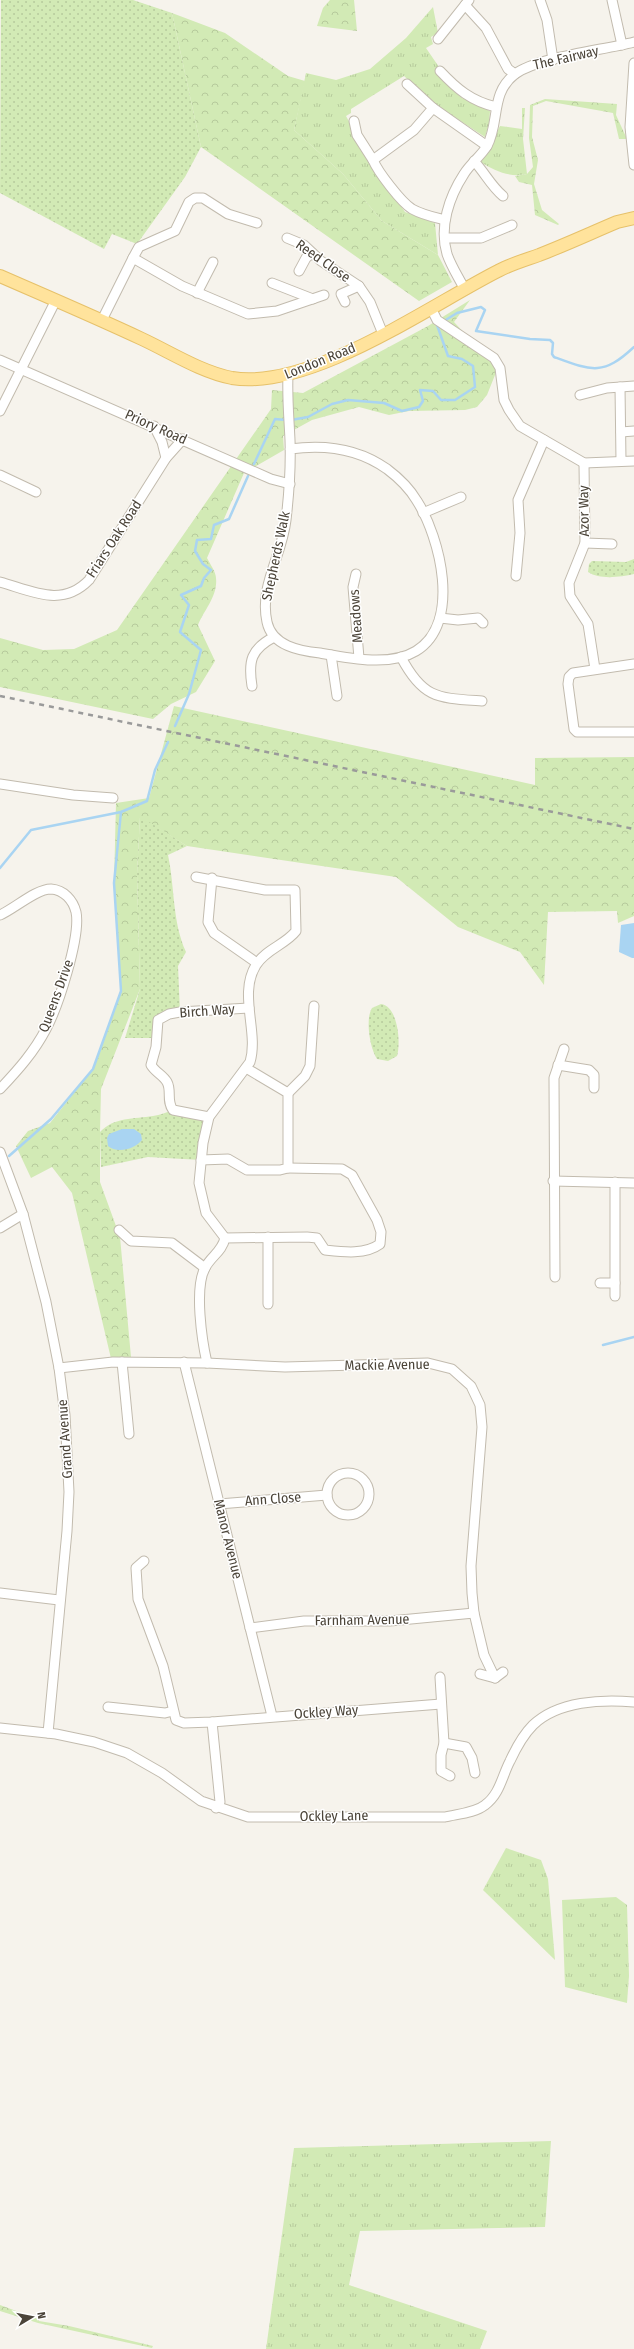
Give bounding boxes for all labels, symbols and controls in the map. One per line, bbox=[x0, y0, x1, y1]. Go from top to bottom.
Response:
street label: The Fairway bbox=[532, 42, 601, 74]
street label: Reed Close bbox=[292, 236, 354, 286]
street label: London Road bbox=[282, 339, 358, 383]
street label: Priory Road bbox=[122, 406, 190, 448]
street label: Azor Way bbox=[575, 484, 593, 537]
street label: Friars Oak Road bbox=[83, 497, 145, 581]
street label: Shepherds Walk bbox=[258, 509, 294, 602]
street label: Meadows bbox=[346, 589, 366, 643]
street label: Queens Drive bbox=[35, 957, 77, 1035]
street label: Birch Way bbox=[179, 1001, 236, 1021]
street label: Mackie Avenue bbox=[344, 1356, 430, 1374]
street label: Grand Avenue bbox=[54, 1399, 76, 1479]
street label: Ann Close bbox=[244, 1489, 302, 1509]
street label: Manor Avenue bbox=[210, 1497, 246, 1581]
street label: Farnham Avenue bbox=[314, 1611, 410, 1629]
street label: Ockley Way bbox=[293, 1701, 359, 1723]
street label: Ockley Lane bbox=[300, 1807, 369, 1825]
north arrow bbox=[12, 2297, 52, 2337]
text: N bbox=[34, 2311, 48, 2320]

